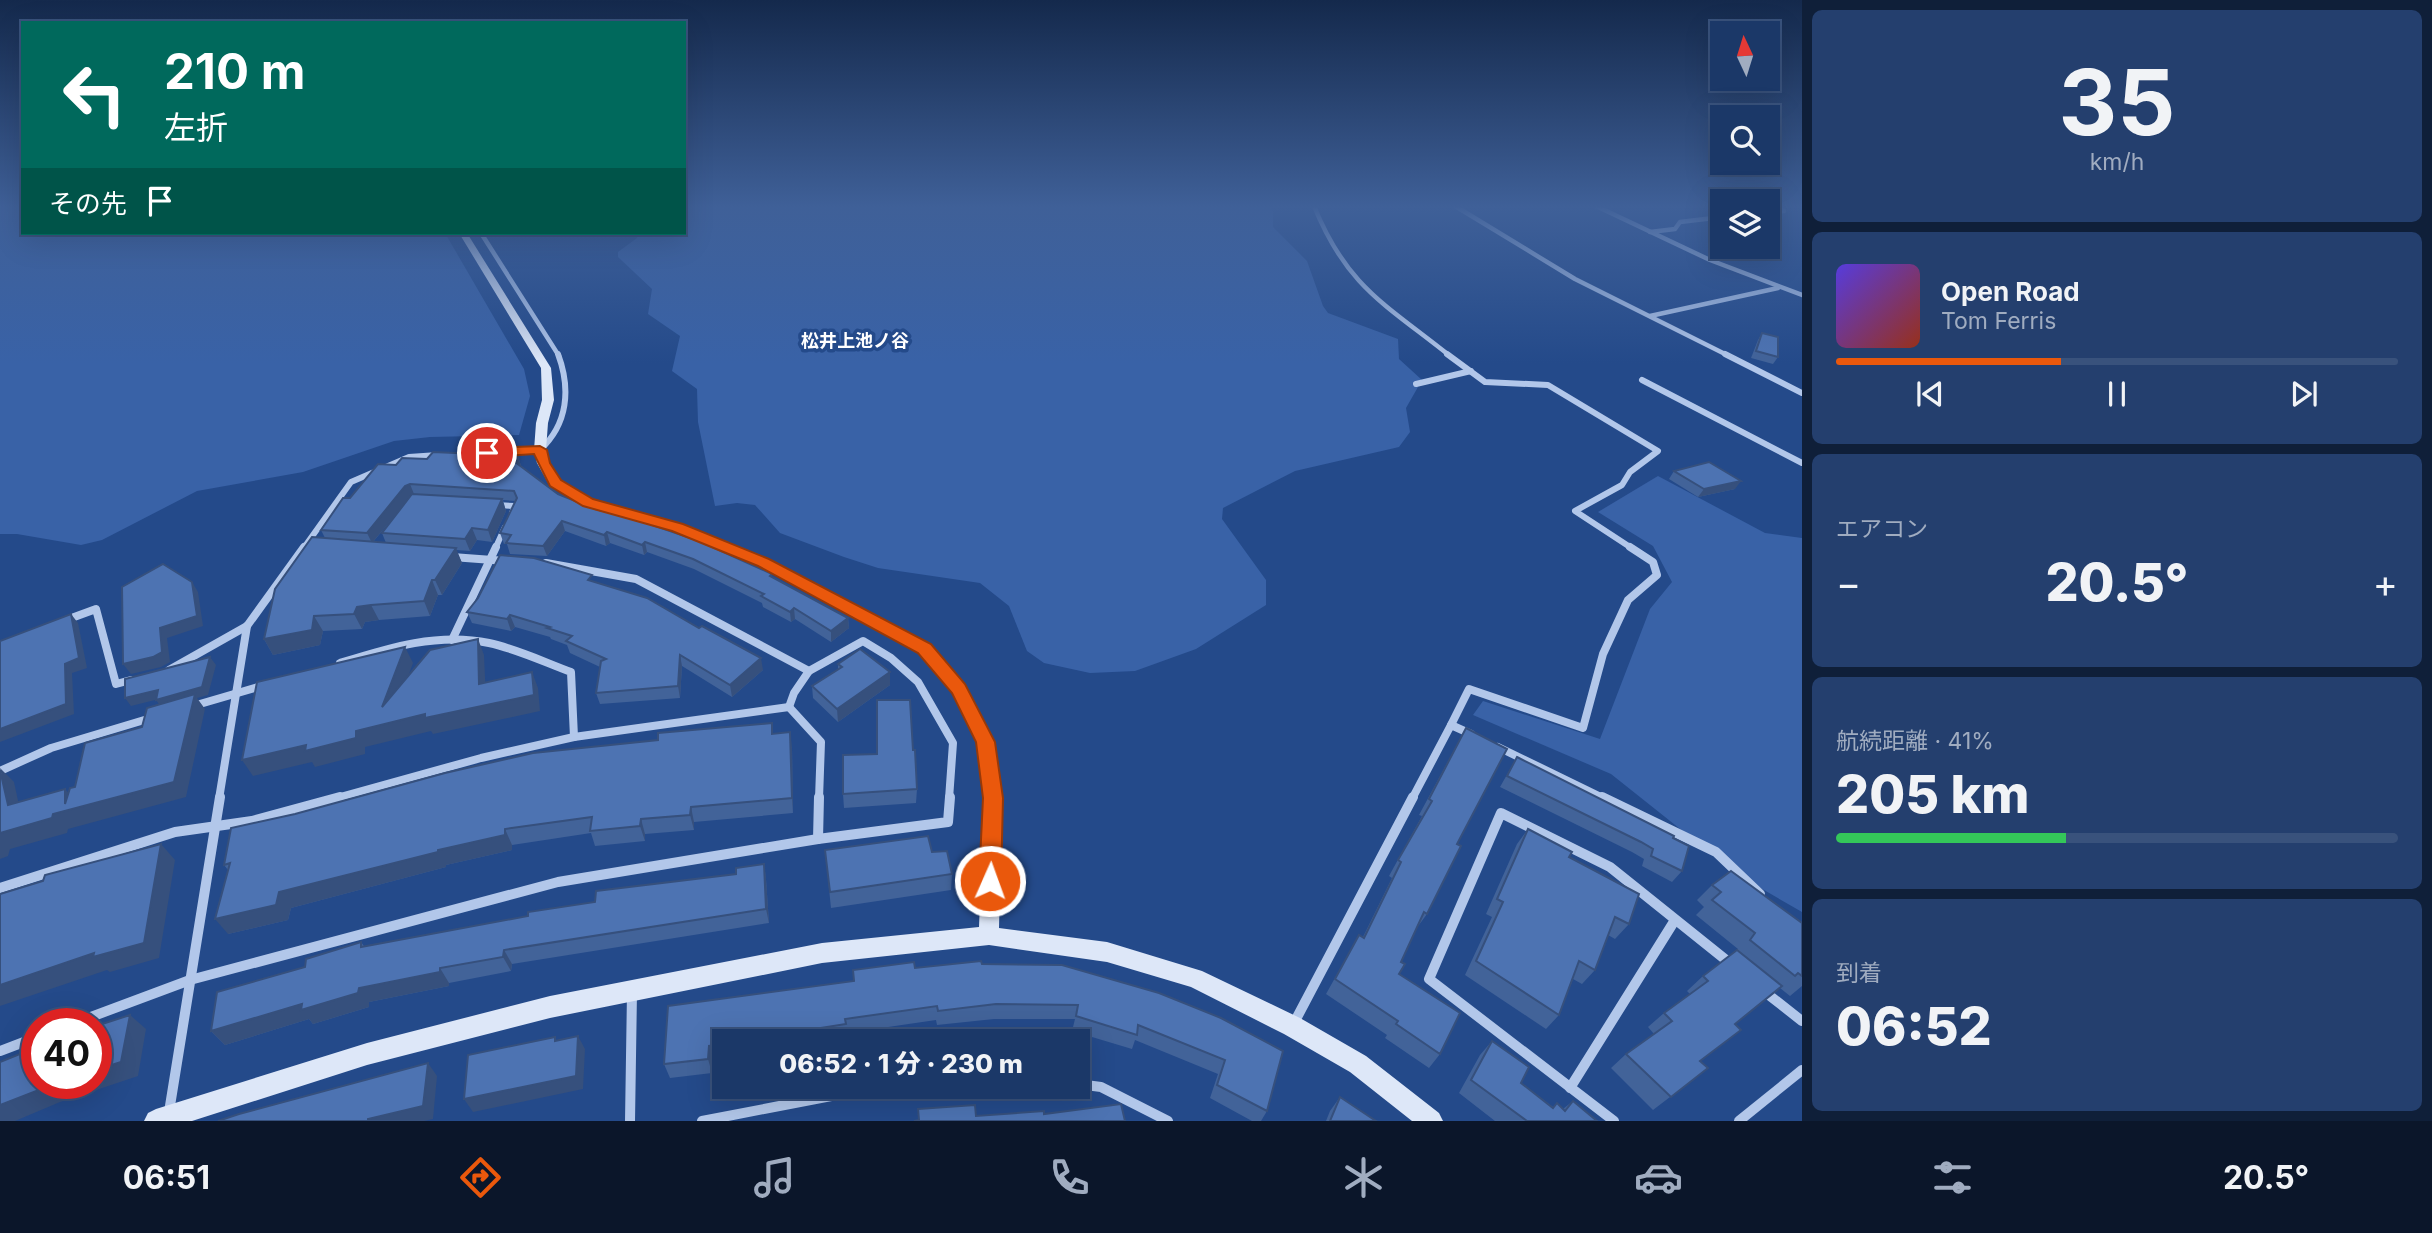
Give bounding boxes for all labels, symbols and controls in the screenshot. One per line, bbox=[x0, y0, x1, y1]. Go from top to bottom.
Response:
north arrow bbox=[1710, 21, 1780, 91]
map controls bbox=[1710, 21, 1780, 259]
text: 210 m bbox=[164, 42, 305, 101]
text: 35 bbox=[2059, 47, 2175, 157]
icon: left bbox=[49, 49, 140, 140]
button: search bbox=[1710, 105, 1780, 175]
text: 左折 bbox=[164, 108, 228, 147]
text: km/h bbox=[2090, 148, 2144, 176]
icon: arrive bbox=[141, 182, 179, 220]
text: その先 bbox=[49, 188, 127, 219]
button: layers bbox=[1710, 189, 1780, 259]
text: Open Road bbox=[1941, 276, 2080, 307]
text: Tom Ferris bbox=[1941, 307, 2056, 335]
district label: 松井上池ノ谷 bbox=[801, 330, 909, 351]
icon: previous bbox=[1911, 375, 1949, 413]
icon: pause bbox=[2098, 375, 2136, 413]
icon: next bbox=[2285, 375, 2323, 413]
pin bbox=[457, 423, 517, 483]
icon: arrive bbox=[468, 434, 506, 472]
text: エアコン bbox=[1836, 515, 1928, 543]
text: 20.5° bbox=[2045, 551, 2189, 614]
text: − bbox=[1836, 560, 1861, 606]
text: + bbox=[2373, 560, 2398, 606]
text: 航続距離 · 41% bbox=[1836, 727, 1994, 755]
text: 205 km bbox=[1836, 763, 2029, 826]
position arrow bbox=[953, 844, 1027, 918]
text: 到着 bbox=[1836, 959, 1882, 987]
text: 06:52 bbox=[1836, 995, 1992, 1058]
speed limit sign: 40 bbox=[21, 1008, 112, 1099]
text: 06:52 · 1 分 · 230 m bbox=[779, 1048, 1023, 1079]
icon: directions bbox=[456, 1153, 505, 1202]
icon: music bbox=[750, 1153, 799, 1202]
icon: phone bbox=[1045, 1153, 1094, 1202]
icon: climate bbox=[1339, 1153, 1388, 1202]
icon: car bbox=[1634, 1153, 1683, 1202]
icon: filters bbox=[1928, 1153, 1977, 1202]
text: 06:51 bbox=[123, 1158, 210, 1197]
text: 20.5° bbox=[2223, 1158, 2309, 1197]

